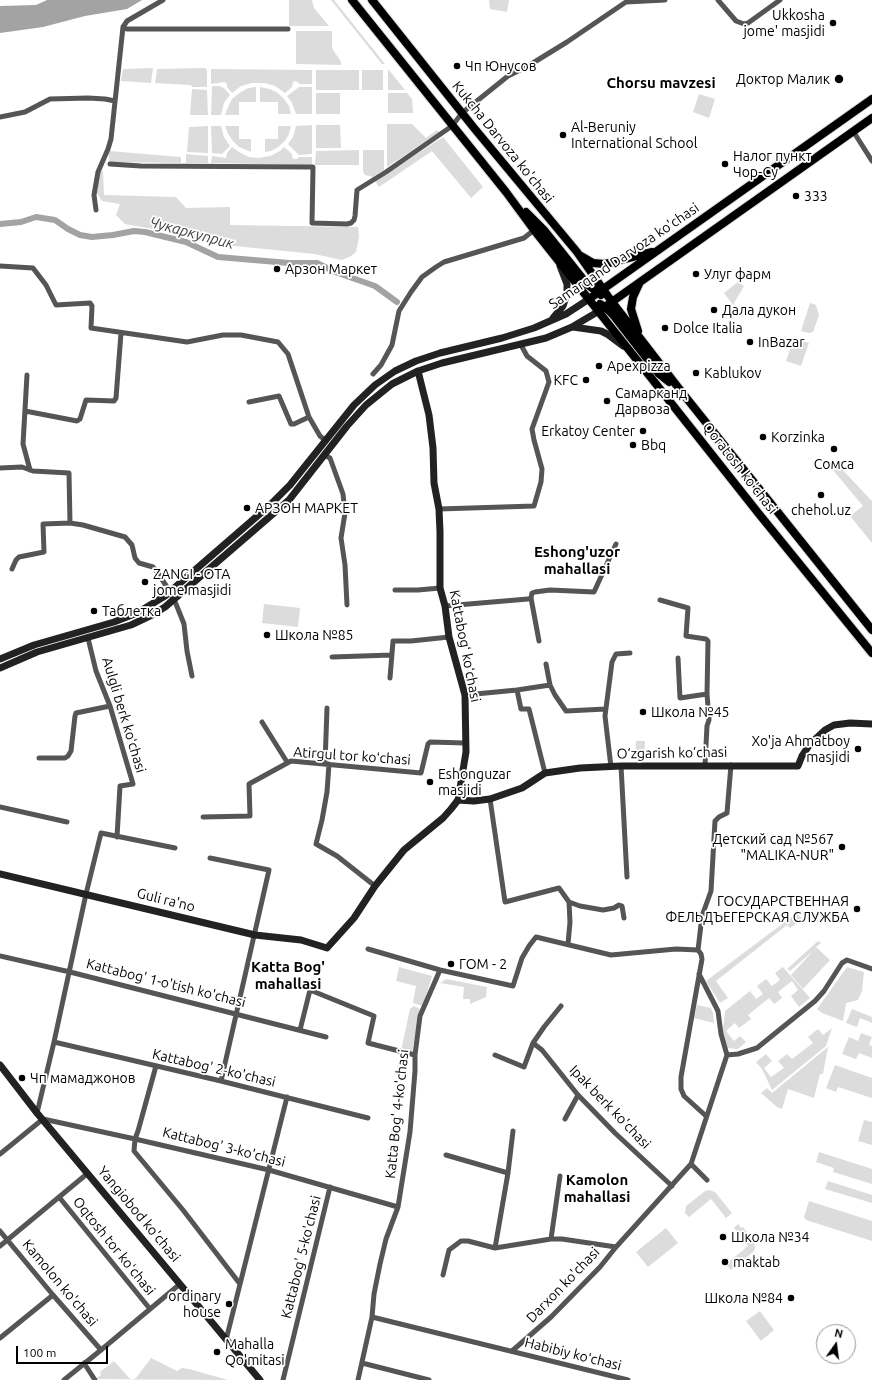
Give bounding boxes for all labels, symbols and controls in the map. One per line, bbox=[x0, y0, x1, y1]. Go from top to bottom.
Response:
place label: Ukkosha jome' masjidi bbox=[743, 7, 825, 40]
marker: Ukkosha jome' masjidi bbox=[828, 18, 838, 28]
place label: Чп Юнусов bbox=[465, 58, 536, 74]
marker: Чп Юнусов bbox=[452, 61, 462, 71]
place label: Доктор Малик bbox=[736, 71, 830, 87]
marker: Доктор Малик bbox=[833, 73, 845, 85]
district label: Chorsu mavzesi bbox=[606, 74, 716, 92]
street label: Kukcha Darvoza ko'chasi bbox=[449, 78, 557, 206]
place label: Al-Beruniy International School bbox=[571, 119, 697, 152]
marker: Al-Beruniy International School bbox=[558, 130, 568, 140]
place label: Налог пункт Чор-Су bbox=[733, 148, 812, 180]
marker: Налог пункт Чор-Су bbox=[720, 159, 730, 169]
place label: 333 bbox=[804, 188, 828, 204]
marker: 333 bbox=[791, 191, 801, 201]
street label: Samarqand Darvoza ko'chasi bbox=[546, 199, 702, 313]
water label: Чукаркуприк bbox=[148, 213, 236, 253]
place label: Арзон Маркет bbox=[285, 261, 377, 277]
marker: Арзон Маркет bbox=[272, 264, 282, 274]
place label: Улуг фарм bbox=[704, 266, 771, 282]
marker: Улуг фарм bbox=[691, 269, 701, 279]
place label: Дала дукон bbox=[722, 302, 796, 318]
marker: Дала дукон bbox=[709, 305, 719, 315]
place label: Dolce Italia bbox=[673, 320, 743, 336]
marker: Dolce Italia bbox=[660, 323, 670, 333]
place label: InBazar bbox=[758, 334, 805, 350]
marker: InBazar bbox=[745, 337, 755, 347]
place label: Apexpizza bbox=[607, 358, 671, 374]
marker: Apexpizza bbox=[594, 361, 604, 371]
place label: Kablukov bbox=[704, 365, 761, 381]
marker: Kablukov bbox=[691, 368, 701, 378]
place label: KFC bbox=[554, 372, 578, 388]
marker: KFC bbox=[581, 375, 591, 385]
place label: Самарканд Дарвоза bbox=[615, 385, 687, 418]
marker: Самарканд Дарвоза bbox=[602, 396, 612, 406]
street label: Qoratosh ko'chasi bbox=[699, 419, 781, 517]
place label: Erkatoy Center bbox=[541, 423, 635, 439]
marker: Erkatoy Center bbox=[638, 426, 648, 436]
place label: Korzinka bbox=[771, 429, 825, 445]
marker: Korzinka bbox=[758, 432, 768, 442]
place label: Bbq bbox=[641, 437, 666, 453]
marker: Bbq bbox=[628, 440, 638, 450]
marker: Сомса bbox=[829, 444, 839, 454]
place label: Сомса bbox=[814, 456, 854, 472]
marker: chehol.uz bbox=[816, 490, 826, 500]
place label: АРЗОН МАРКЕТ bbox=[255, 500, 358, 516]
place label: chehol.uz bbox=[791, 502, 851, 518]
marker: АРЗОН МАРКЕТ bbox=[242, 503, 252, 513]
district label: Eshong'uzor mahallasi bbox=[534, 543, 620, 578]
place label: ZANGI - OTA jome masjidi bbox=[153, 566, 231, 598]
marker: ZANGI - OTA jome masjidi bbox=[140, 577, 150, 587]
street label: Kattabogʻ koʻchasi bbox=[446, 588, 484, 704]
place label: Таблетка bbox=[102, 603, 161, 619]
marker: Таблетка bbox=[89, 606, 99, 616]
place label: Школа №85 bbox=[275, 627, 354, 643]
marker: Школа №85 bbox=[262, 630, 272, 640]
street label: Aulgli berk koʻchasi bbox=[98, 655, 150, 775]
place label: Школа №45 bbox=[651, 704, 730, 720]
marker: Школа №45 bbox=[638, 707, 648, 717]
place label: Xo'ja Ahmatboy masjidi bbox=[751, 733, 850, 766]
street label: Atirgul tor koʻchasi bbox=[293, 744, 411, 768]
street label: O‘zgarish ko‘chasi bbox=[617, 744, 727, 762]
marker: Xo'ja Ahmatboy masjidi bbox=[853, 744, 863, 754]
place label: Eshonguzar masjidi bbox=[438, 766, 511, 798]
marker: Eshonguzar masjidi bbox=[425, 777, 435, 787]
place label: Детский сад №567 "MALIKA-NUR" bbox=[713, 831, 834, 864]
marker: Детский сад №567 "MALIKA-NUR" bbox=[837, 842, 847, 852]
street label: Guli ra'no bbox=[135, 885, 197, 915]
place label: ГОСУДАРСТВЕННАЯ ФЕЛЬДЪЕГЕРСКАЯ СЛУЖБА bbox=[665, 893, 849, 926]
marker: ГОСУДАРСТВЕННАЯ ФЕЛЬДЪЕГЕРСКАЯ СЛУЖБА bbox=[852, 904, 862, 914]
street label: Kattabog' 1-o'tish ko'chasi bbox=[85, 955, 247, 1011]
place label: ГОМ - 2 bbox=[459, 956, 507, 972]
district label: Katta Bog' mahallasi bbox=[251, 958, 325, 993]
marker: ГОМ - 2 bbox=[446, 959, 456, 969]
street label: Kattabog' 2-ko'chasi bbox=[151, 1046, 277, 1090]
street label: Katta Bog' 4-ko'chasi bbox=[382, 1048, 412, 1180]
street label: Ipak berk ko'chasi bbox=[566, 1062, 654, 1152]
place label: Чп мамаджонов bbox=[30, 1070, 135, 1086]
marker: Чп мамаджонов bbox=[17, 1073, 27, 1083]
street label: Kattabog' 3-ko'chasi bbox=[161, 1124, 287, 1170]
street label: Yangiobod ko'chasi bbox=[94, 1163, 184, 1265]
district label: Kamolon mahallasi bbox=[564, 1171, 630, 1206]
street label: Oqtosh tor koʻchasi bbox=[69, 1194, 159, 1298]
street label: Kattabog' 5-ko'chasi bbox=[278, 1194, 324, 1320]
place label: Школа №34 bbox=[731, 1229, 810, 1245]
marker: Школа №34 bbox=[718, 1232, 728, 1242]
street label: Kamolon ko'chasi bbox=[19, 1236, 101, 1330]
street label: Darxon ko'chasi bbox=[523, 1244, 603, 1326]
place label: maktab bbox=[733, 1254, 780, 1270]
marker: maktab bbox=[720, 1257, 730, 1267]
place label: ordinary house bbox=[168, 1288, 221, 1320]
place label: Школа №84 bbox=[704, 1290, 783, 1306]
marker: Школа №84 bbox=[786, 1293, 796, 1303]
marker: ordinary house bbox=[224, 1299, 234, 1309]
north arrow bbox=[816, 1324, 856, 1364]
text: N bbox=[833, 1327, 844, 1340]
street label: Habibiy koʻchasi bbox=[523, 1334, 623, 1374]
place label: Mahalla Qo'mitasi bbox=[225, 1336, 285, 1368]
scale bar bbox=[18, 1338, 110, 1364]
text: 100 m bbox=[23, 1346, 56, 1359]
marker: Mahalla Qo'mitasi bbox=[212, 1347, 222, 1357]

